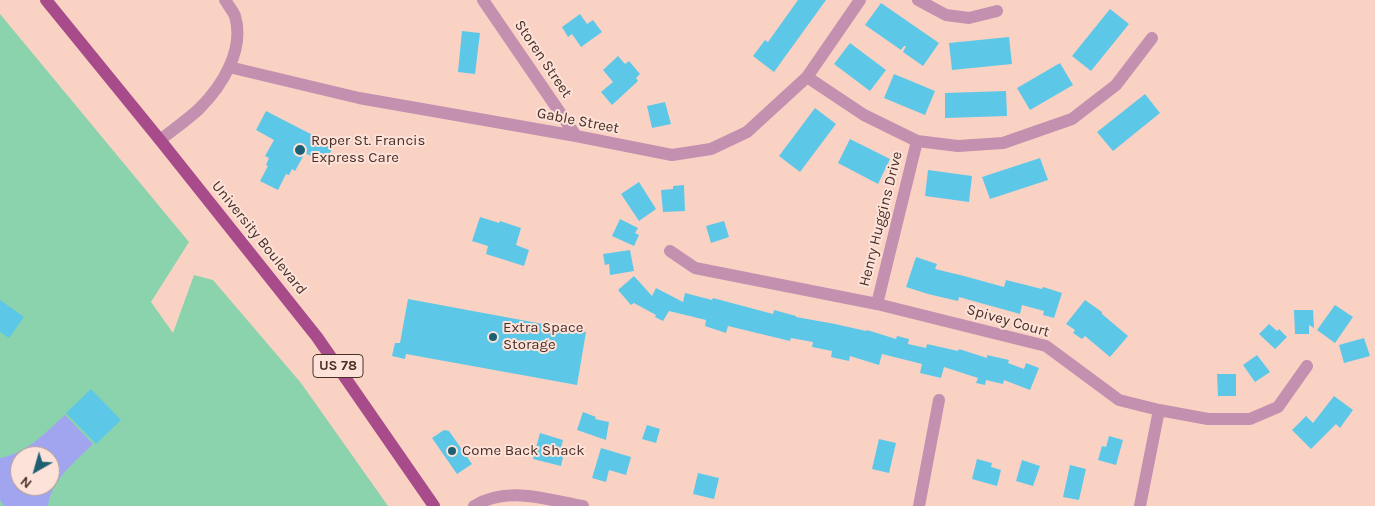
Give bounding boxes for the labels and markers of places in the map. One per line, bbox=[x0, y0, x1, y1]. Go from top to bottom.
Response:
place label: Roper St. Francis Express Care bbox=[311, 132, 425, 167]
marker: Roper St. Francis Express Care bbox=[293, 143, 307, 157]
place label: Extra Space Storage bbox=[503, 319, 584, 354]
marker: Extra Space Storage bbox=[487, 331, 499, 343]
place label: Come Back Shack bbox=[462, 442, 585, 460]
marker: Come Back Shack bbox=[446, 445, 458, 457]

